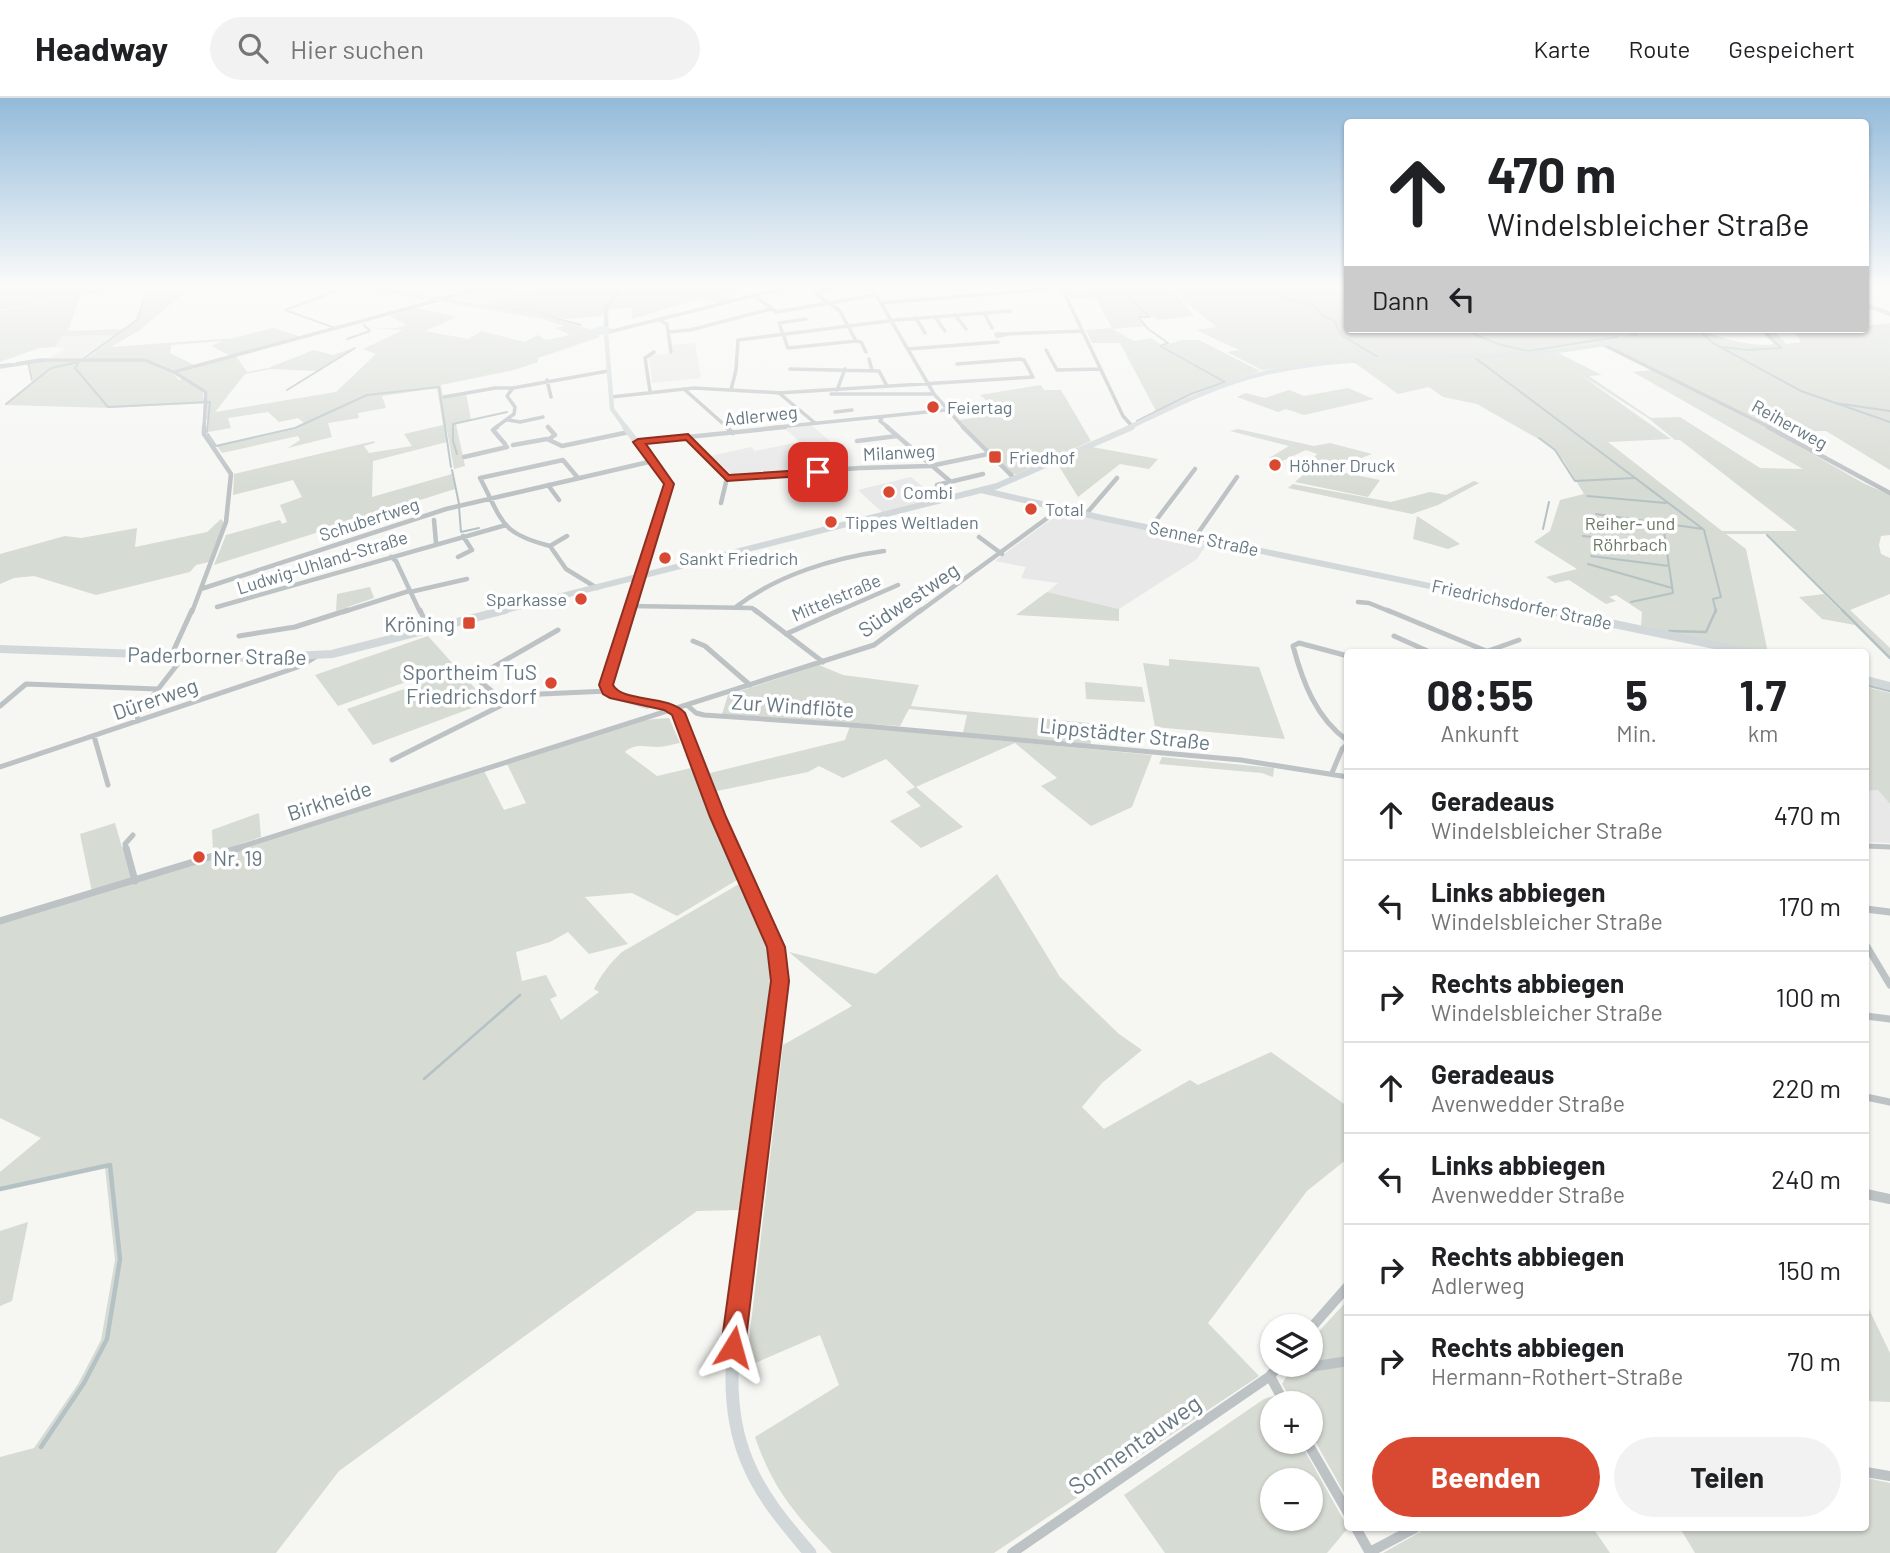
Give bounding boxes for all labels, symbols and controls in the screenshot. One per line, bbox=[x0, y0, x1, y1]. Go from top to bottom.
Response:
search box bbox=[210, 17, 700, 80]
text: Headway bbox=[35, 28, 168, 68]
icon: search bbox=[234, 29, 272, 67]
text: Hier suchen bbox=[290, 33, 424, 64]
text: Karte bbox=[1533, 34, 1591, 63]
text: Route bbox=[1629, 34, 1690, 63]
text: Gespeichert bbox=[1728, 34, 1855, 63]
text: 470 m bbox=[1487, 144, 1616, 203]
icon: ahead bbox=[1372, 147, 1463, 238]
text: Windelsbleicher Straße bbox=[1487, 204, 1810, 242]
icon: left bbox=[1443, 280, 1481, 318]
text: Dann bbox=[1372, 284, 1429, 315]
street label: Reiherweg bbox=[1748, 394, 1832, 454]
place label: Feiertag bbox=[947, 396, 1012, 418]
marker: Feiertag bbox=[925, 399, 941, 415]
street label: Adlerweg bbox=[723, 400, 799, 430]
street label: Milanweg bbox=[862, 439, 936, 465]
pin bbox=[788, 442, 848, 502]
place label: Friedhof bbox=[1009, 446, 1075, 468]
marker: Friedhof bbox=[987, 449, 1003, 465]
icon: arrive bbox=[799, 453, 837, 491]
place label: Höhner Druck bbox=[1289, 454, 1395, 476]
marker: Höhner Druck bbox=[1267, 457, 1283, 473]
place label: Combi bbox=[903, 481, 953, 503]
marker: Combi bbox=[881, 484, 897, 500]
street label: Schubertweg bbox=[316, 493, 422, 545]
place label: Total bbox=[1045, 498, 1084, 520]
marker: Total bbox=[1023, 501, 1039, 517]
place label: Tippes Weltladen bbox=[845, 511, 979, 533]
park label: Reiher- und Röhrbach bbox=[1585, 512, 1675, 555]
marker: Tippes Weltladen bbox=[823, 514, 839, 530]
street label: Senner Straße bbox=[1147, 516, 1261, 560]
street label: Ludwig-Uhland-Straße bbox=[234, 526, 410, 598]
place label: Sankt Friedrich bbox=[679, 547, 798, 569]
marker: Sankt Friedrich bbox=[657, 550, 673, 566]
street label: Südwestweg bbox=[853, 556, 963, 642]
street label: Mittelstraße bbox=[788, 568, 884, 626]
street label: Friedrichsdorfer Straße bbox=[1430, 574, 1614, 634]
place label: Sparkasse bbox=[486, 588, 567, 610]
marker: Sparkasse bbox=[573, 591, 589, 607]
place label: Kröning bbox=[384, 611, 455, 636]
marker: Kröning bbox=[461, 615, 477, 631]
street label: Paderborner Straße bbox=[127, 641, 307, 669]
place label: Sportheim TuS Friedrichsdorf bbox=[402, 659, 537, 708]
text: 08:55 bbox=[1427, 669, 1534, 719]
text: 5 bbox=[1625, 669, 1648, 719]
text: 1.7 bbox=[1739, 669, 1786, 719]
street label: Dürerweg bbox=[109, 672, 201, 724]
marker: Sportheim TuS Friedrichsdorf bbox=[543, 675, 559, 691]
street label: Zur Windflöte bbox=[731, 688, 855, 722]
street label: Lippstädter Straße bbox=[1038, 712, 1212, 754]
text: Ankunft bbox=[1441, 719, 1520, 747]
text: Min. bbox=[1616, 719, 1657, 747]
text: km bbox=[1748, 719, 1778, 747]
street label: Birkheide bbox=[284, 775, 374, 825]
text: Geradeaus bbox=[1431, 785, 1554, 816]
icon: ahead bbox=[1372, 796, 1410, 834]
text: 470 m bbox=[1774, 799, 1841, 830]
text: Windelsbleicher Straße bbox=[1431, 816, 1663, 844]
place label: Nr. 19 bbox=[213, 845, 262, 870]
marker: Nr. 19 bbox=[191, 849, 207, 865]
text: Links abbiegen bbox=[1431, 876, 1605, 907]
icon: left bbox=[1372, 887, 1410, 925]
text: 170 m bbox=[1778, 890, 1841, 921]
text: Windelsbleicher Straße bbox=[1431, 907, 1663, 935]
text: Rechts abbiegen bbox=[1431, 967, 1624, 998]
icon: right bbox=[1372, 978, 1410, 1016]
text: 100 m bbox=[1776, 981, 1841, 1012]
text: Windelsbleicher Straße bbox=[1431, 998, 1663, 1026]
text: Geradeaus bbox=[1431, 1058, 1554, 1089]
icon: ahead bbox=[1372, 1069, 1410, 1107]
text: 220 m bbox=[1772, 1072, 1841, 1103]
text: Avenwedder Straße bbox=[1431, 1089, 1625, 1117]
text: Links abbiegen bbox=[1431, 1149, 1605, 1180]
icon: left bbox=[1372, 1160, 1410, 1198]
text: 240 m bbox=[1771, 1163, 1841, 1194]
text: Avenwedder Straße bbox=[1431, 1180, 1625, 1208]
text: Rechts abbiegen bbox=[1431, 1240, 1624, 1271]
icon: right bbox=[1372, 1251, 1410, 1289]
text: 150 m bbox=[1777, 1254, 1841, 1285]
text: Adlerweg bbox=[1431, 1271, 1525, 1299]
position arrow bbox=[696, 1310, 770, 1384]
map controls bbox=[1260, 1314, 1323, 1531]
button: layers bbox=[1260, 1314, 1323, 1377]
text: Rechts abbiegen bbox=[1431, 1331, 1624, 1362]
icon: right bbox=[1372, 1342, 1410, 1380]
text: 70 m bbox=[1787, 1345, 1841, 1376]
text: Hermann-Rothert-Straße bbox=[1431, 1362, 1683, 1390]
street label: Sonnentauweg bbox=[1062, 1388, 1206, 1500]
button: + bbox=[1260, 1391, 1323, 1454]
button: Beenden bbox=[1372, 1437, 1600, 1517]
button: Teilen bbox=[1614, 1437, 1841, 1517]
button: − bbox=[1260, 1468, 1323, 1531]

